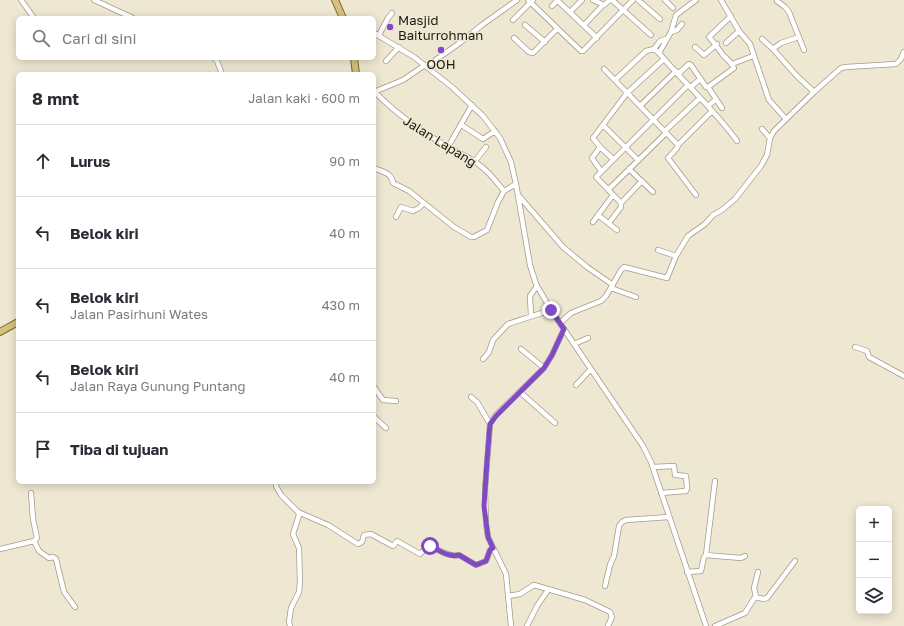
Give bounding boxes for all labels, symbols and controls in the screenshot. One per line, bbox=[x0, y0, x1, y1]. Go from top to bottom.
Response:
place label: Masjid Baiturrohman bbox=[398, 12, 483, 43]
search box bbox=[16, 16, 376, 60]
marker: Masjid Baiturrohman bbox=[385, 22, 395, 32]
icon: search bbox=[30, 27, 52, 49]
text: Cari di sini bbox=[62, 29, 137, 47]
marker: OOH bbox=[436, 45, 446, 55]
place label: OOH bbox=[426, 56, 456, 72]
text: 8 mnt bbox=[32, 88, 79, 109]
text: Jalan kaki · 600 m bbox=[248, 90, 360, 106]
street label: Jalan Lapang bbox=[400, 112, 480, 170]
icon: ahead bbox=[32, 150, 54, 172]
text: Lurus bbox=[70, 152, 111, 170]
text: 90 m bbox=[329, 153, 360, 169]
icon: left bbox=[32, 222, 54, 244]
text: Belok kiri bbox=[70, 224, 139, 242]
text: 40 m bbox=[329, 225, 360, 241]
text: Belok kiri bbox=[70, 288, 139, 306]
icon: left bbox=[32, 294, 54, 316]
text: 430 m bbox=[322, 297, 360, 313]
route end bbox=[542, 301, 560, 319]
text: Jalan Pasirhuni Wates bbox=[70, 306, 208, 322]
text: Belok kiri bbox=[70, 360, 139, 378]
icon: left bbox=[32, 366, 54, 388]
text: 40 m bbox=[329, 369, 360, 385]
text: Jalan Raya Gunung Puntang bbox=[70, 378, 246, 394]
icon: arrive bbox=[32, 438, 54, 460]
text: Tiba di tujuan bbox=[70, 440, 168, 458]
map controls bbox=[856, 506, 892, 614]
button: + bbox=[856, 506, 892, 542]
route start bbox=[421, 537, 439, 555]
button: − bbox=[856, 542, 892, 578]
button: layers bbox=[856, 578, 892, 614]

